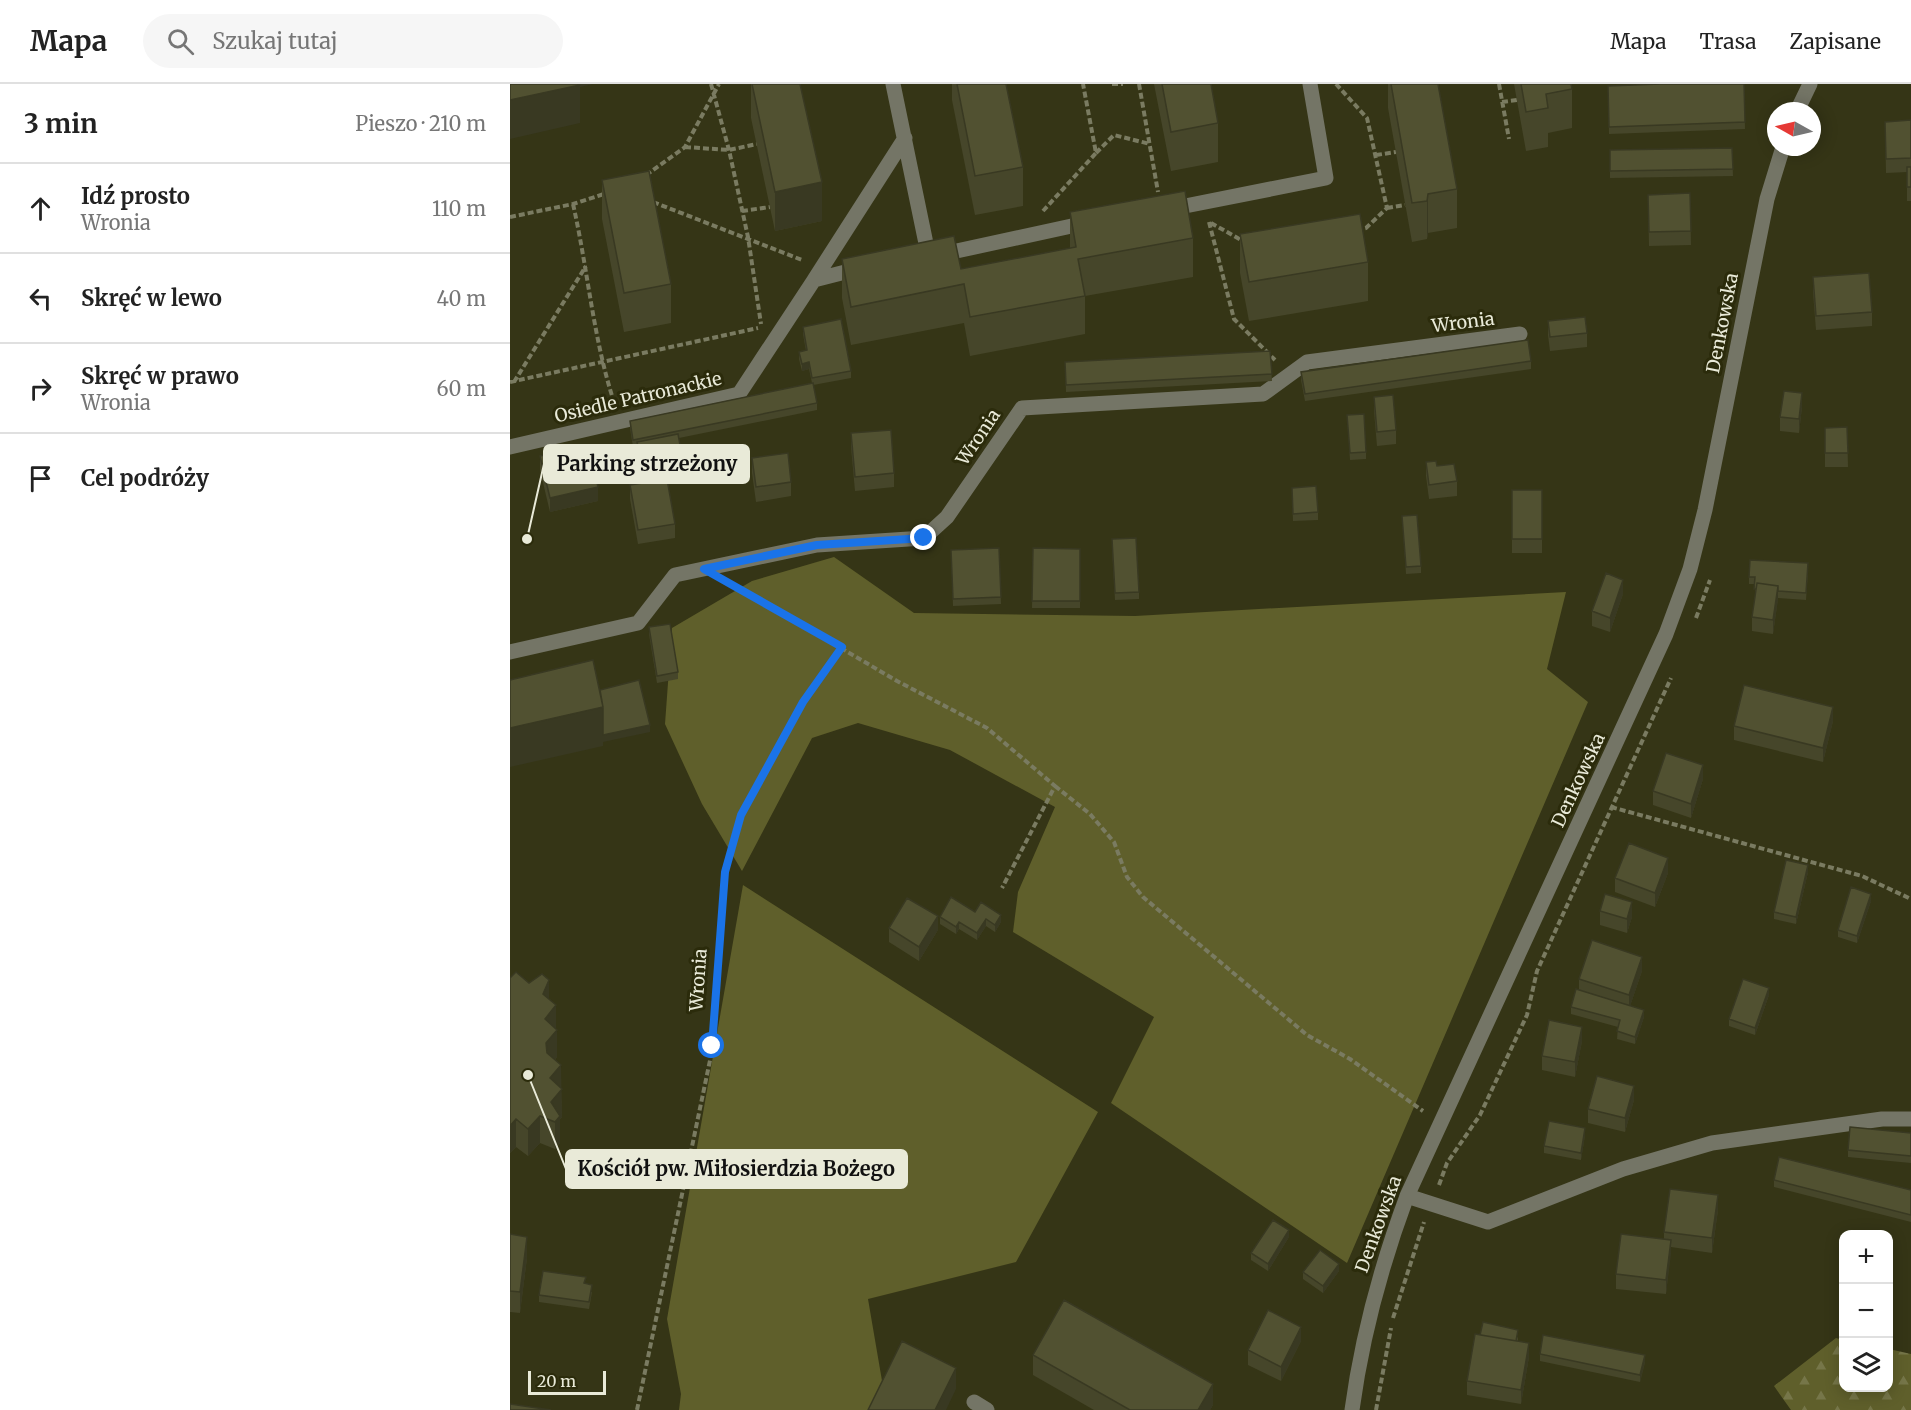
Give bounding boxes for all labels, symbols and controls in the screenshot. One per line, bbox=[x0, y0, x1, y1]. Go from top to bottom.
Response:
search box bbox=[143, 14, 563, 68]
text: Mapa bbox=[30, 23, 107, 59]
icon: search bbox=[164, 25, 197, 58]
text: Szukaj tutaj bbox=[212, 27, 338, 55]
text: Mapa bbox=[1610, 28, 1667, 55]
text: Trasa bbox=[1700, 28, 1757, 55]
text: Zapisane bbox=[1790, 28, 1881, 55]
north arrow bbox=[1767, 102, 1821, 156]
text: 3 min bbox=[24, 107, 98, 140]
text: Pieszo · 210 m bbox=[355, 111, 486, 136]
text: Idź prosto bbox=[81, 182, 190, 210]
icon: ahead bbox=[24, 192, 57, 225]
text: 110 m bbox=[432, 196, 486, 221]
text: Wronia bbox=[81, 210, 151, 235]
street label: Denkowska bbox=[1701, 271, 1743, 375]
icon: left bbox=[24, 282, 57, 315]
text: Skręć w lewo bbox=[81, 284, 222, 312]
text: 40 m bbox=[436, 286, 486, 311]
street label: Wronia bbox=[1429, 307, 1496, 337]
text: Skręć w prawo bbox=[81, 362, 239, 390]
street label: Osiedle Patronackie bbox=[552, 367, 724, 427]
icon: right bbox=[24, 372, 57, 405]
text: 60 m bbox=[436, 376, 486, 401]
text: Wronia bbox=[81, 390, 151, 415]
street label: Wronia bbox=[950, 404, 1005, 470]
callout: Parking strzeżony bbox=[544, 445, 749, 483]
text: Parking strzeżony bbox=[557, 451, 738, 476]
icon: arrive bbox=[24, 462, 57, 495]
text: Cel podróży bbox=[81, 464, 209, 492]
route end bbox=[910, 524, 936, 550]
street label: Denkowska bbox=[1546, 729, 1610, 831]
street label: Wronia bbox=[684, 948, 712, 1013]
route start bbox=[698, 1032, 724, 1058]
callout: Kościół pw. Miłosierdzia Bożego bbox=[566, 1150, 907, 1188]
text: Kościół pw. Miłosierdzia Bożego bbox=[577, 1156, 895, 1181]
street label: Denkowska bbox=[1350, 1172, 1406, 1276]
map controls bbox=[1839, 1230, 1893, 1392]
button: + bbox=[1839, 1230, 1893, 1284]
button: − bbox=[1839, 1284, 1893, 1338]
button: layers bbox=[1839, 1338, 1893, 1392]
scale bar bbox=[528, 1368, 606, 1396]
text: 20 m bbox=[537, 1371, 576, 1391]

